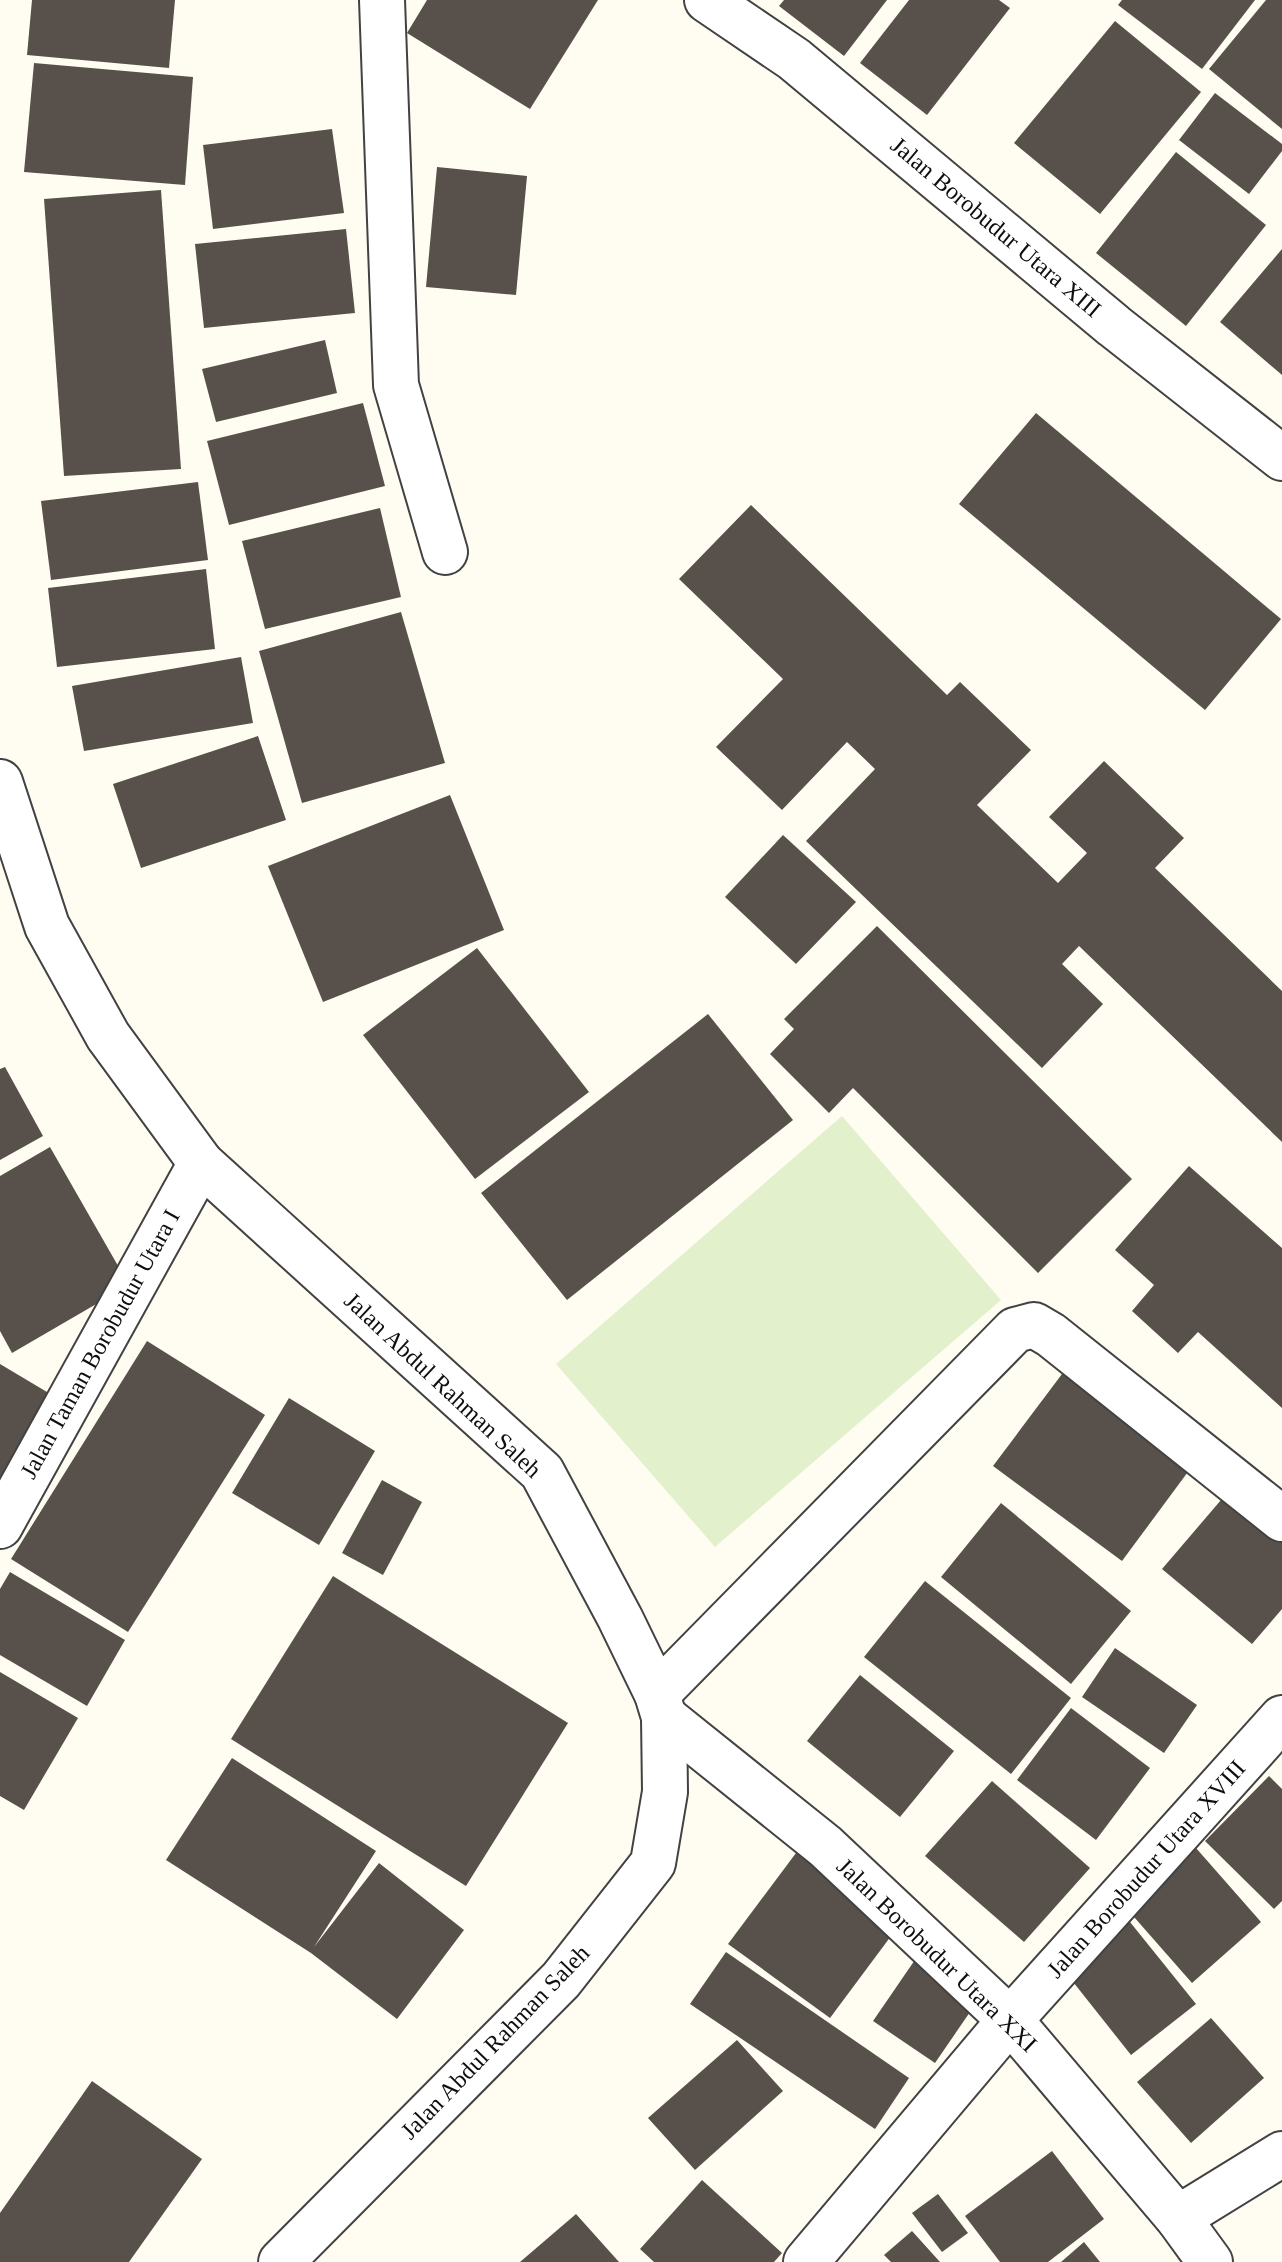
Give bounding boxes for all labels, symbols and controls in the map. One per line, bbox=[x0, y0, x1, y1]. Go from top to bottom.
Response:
street label: Jalan Borobudur Utara XIII bbox=[886, 132, 1106, 322]
street label: Jalan Taman Borobudur Utara I bbox=[15, 1205, 185, 1483]
street label: Jalan Abdul Rahman Saleh bbox=[339, 1287, 547, 1483]
street label: Jalan Borobudur Utara XVIII bbox=[1042, 1755, 1250, 1983]
street label: Jalan Borobudur Utara XXI bbox=[832, 1853, 1042, 2057]
street label: Jalan Abdul Rahman Saleh bbox=[396, 1940, 594, 2144]

